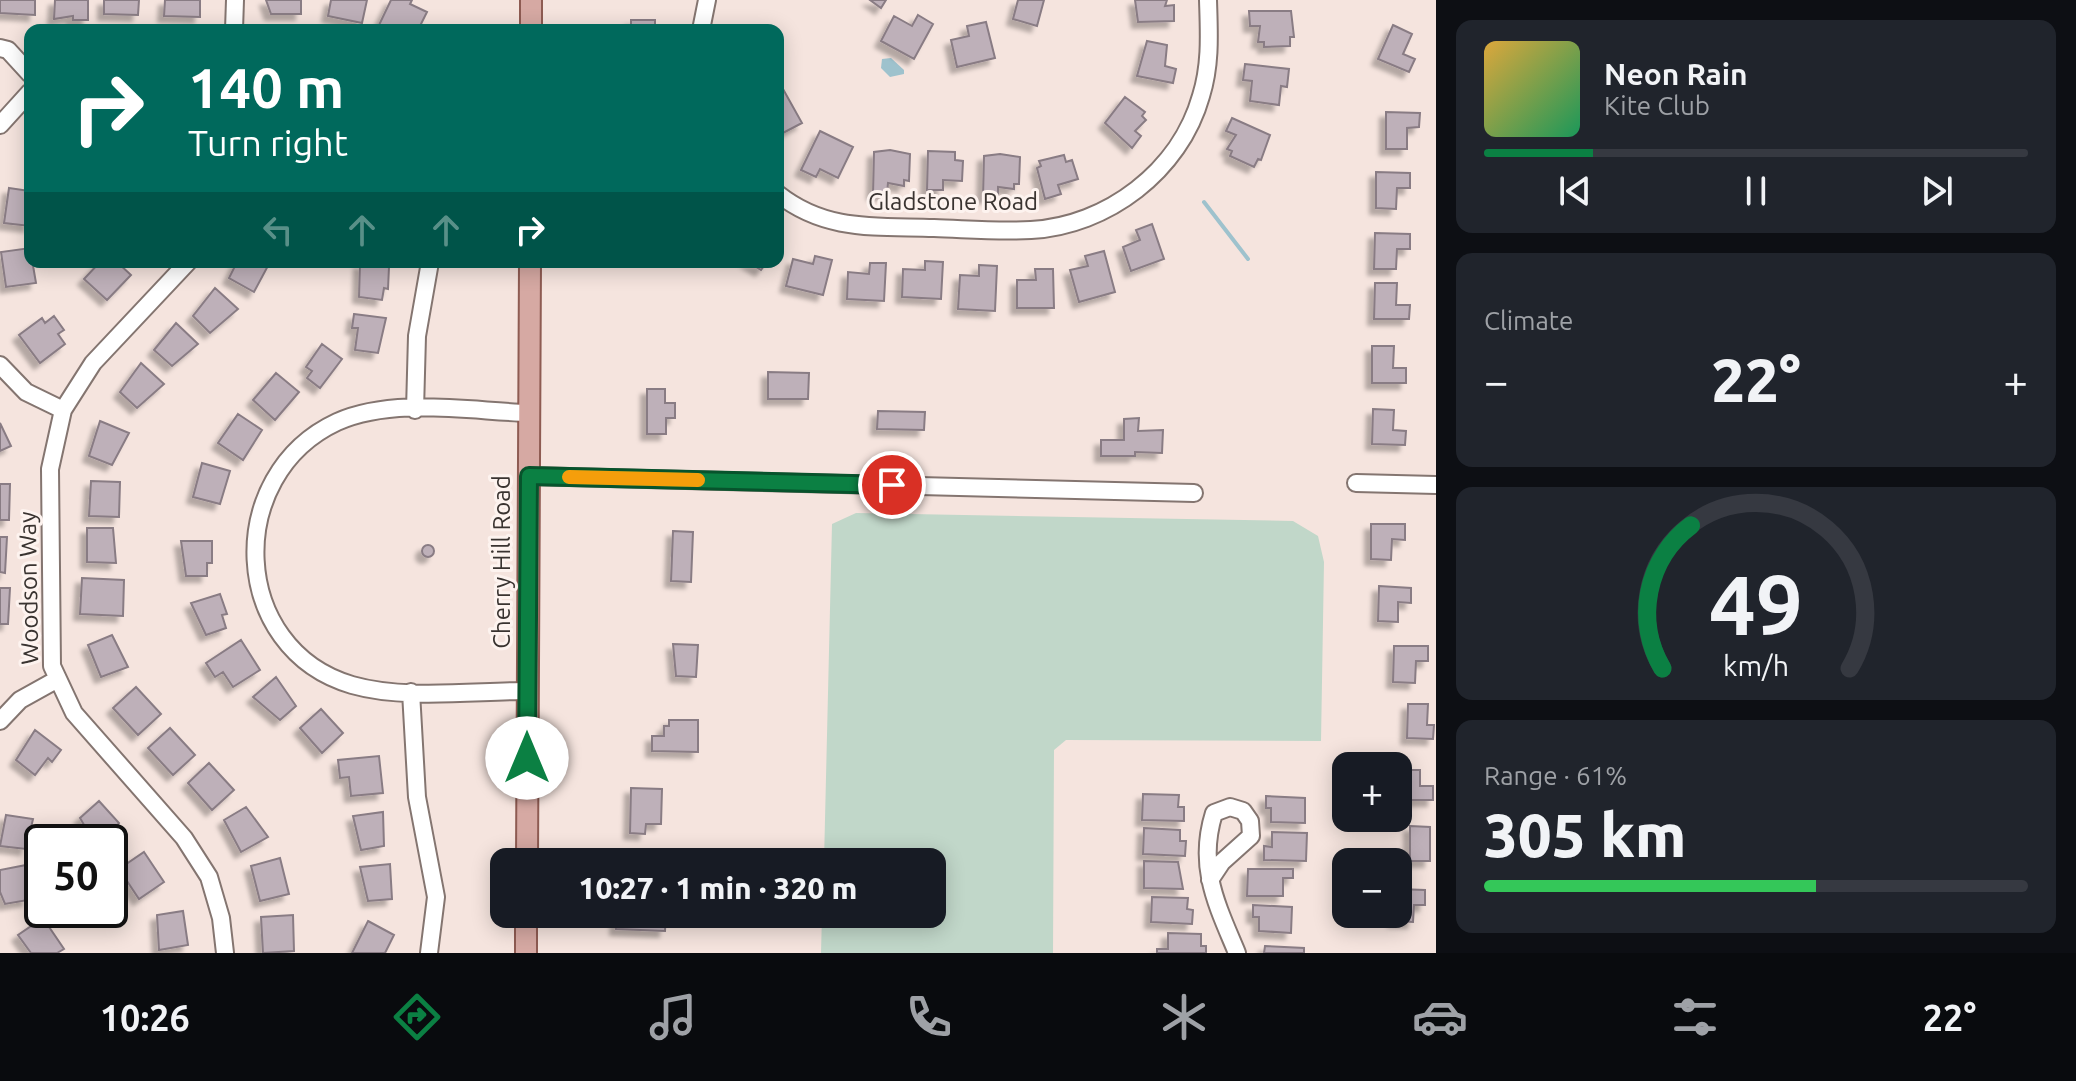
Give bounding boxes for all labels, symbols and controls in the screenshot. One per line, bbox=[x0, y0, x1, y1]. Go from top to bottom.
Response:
icon: right bbox=[56, 56, 160, 160]
text: 140 m bbox=[188, 56, 344, 119]
text: Neon Rain bbox=[1604, 57, 1748, 91]
text: Kite Club bbox=[1604, 91, 1710, 120]
text: Turn right bbox=[188, 122, 348, 163]
icon: previous bbox=[1553, 169, 1597, 213]
icon: pause bbox=[1734, 169, 1778, 213]
icon: next bbox=[1915, 169, 1959, 213]
street label: Gladstone Road bbox=[868, 188, 1038, 215]
icon: left bbox=[256, 208, 300, 252]
icon: ahead bbox=[340, 208, 384, 252]
icon: ahead bbox=[424, 208, 468, 252]
icon: right bbox=[508, 208, 552, 252]
text: Climate bbox=[1484, 306, 1573, 335]
text: 22° bbox=[1711, 346, 1801, 413]
text: − bbox=[1484, 356, 1509, 405]
text: + bbox=[2003, 356, 2028, 405]
pin bbox=[858, 451, 926, 519]
icon: arrive bbox=[870, 463, 914, 507]
street label: Cherry Hill Road bbox=[488, 475, 515, 649]
street label: Woodson Way bbox=[14, 511, 43, 665]
text: 49 bbox=[1709, 557, 1803, 651]
text: km/h bbox=[1723, 649, 1789, 681]
position arrow bbox=[485, 716, 569, 800]
map controls bbox=[1332, 752, 1412, 928]
button: + bbox=[1332, 752, 1412, 832]
text: Range · 61% bbox=[1484, 761, 1627, 790]
text: 305 km bbox=[1484, 801, 1686, 868]
speed limit sign: 50 bbox=[24, 824, 128, 928]
button: − bbox=[1332, 848, 1412, 928]
text: 10:27 · 1 min · 320 m bbox=[579, 871, 857, 905]
icon: directions bbox=[389, 989, 445, 1045]
icon: music bbox=[645, 989, 701, 1045]
icon: phone bbox=[901, 989, 957, 1045]
icon: climate bbox=[1156, 989, 1212, 1045]
icon: car bbox=[1412, 989, 1468, 1045]
icon: filters bbox=[1667, 989, 1723, 1045]
text: 10:26 bbox=[100, 997, 190, 1038]
text: 22° bbox=[1923, 997, 1976, 1038]

